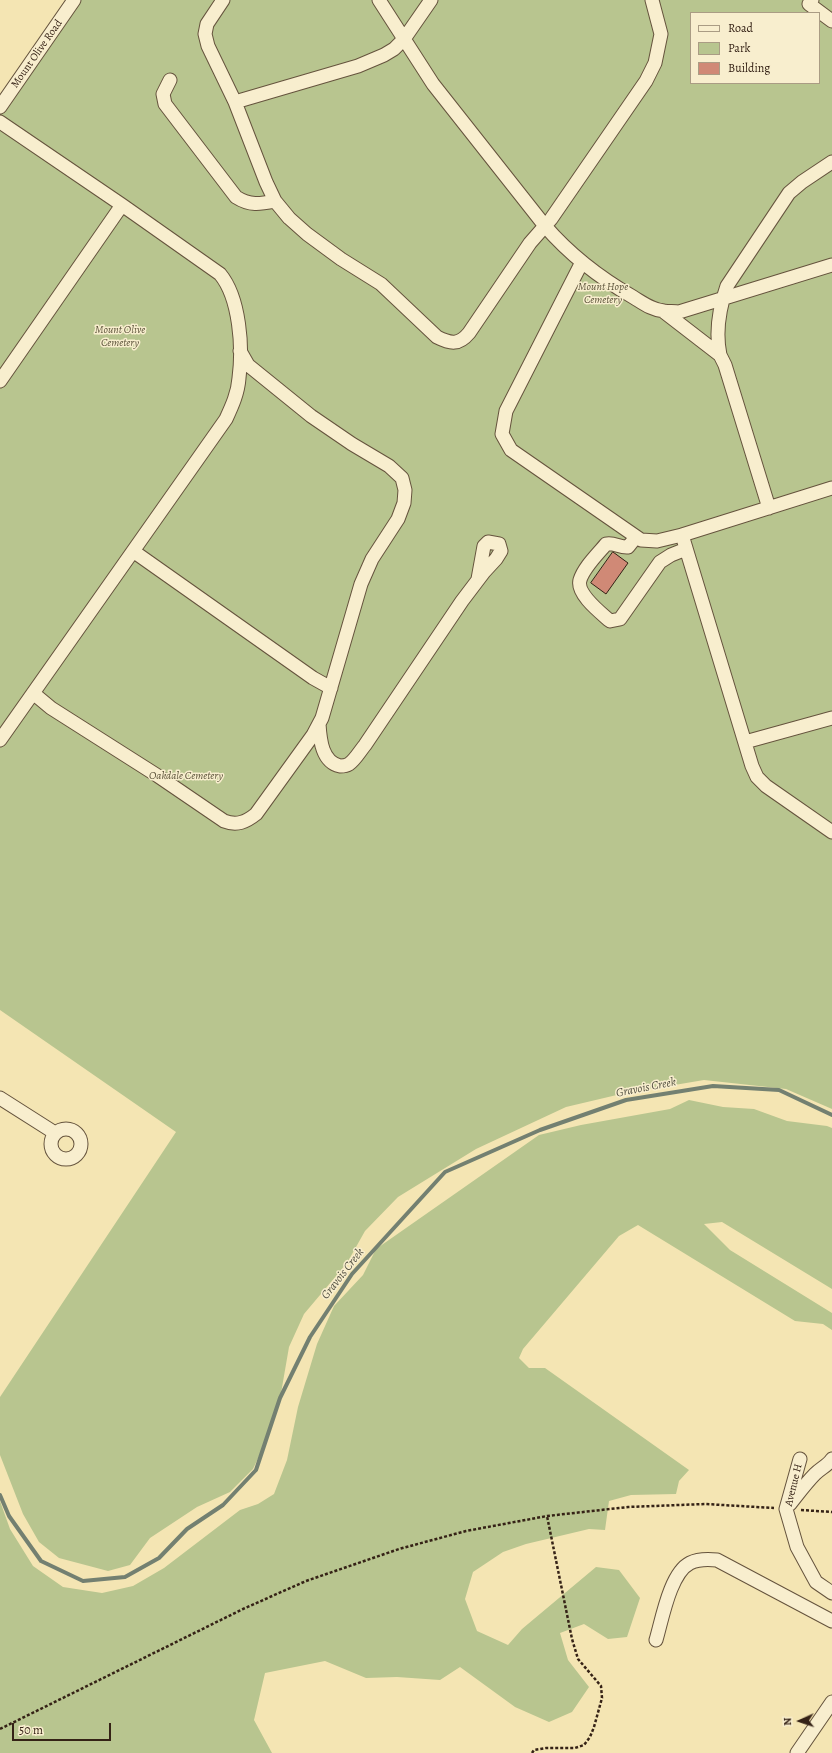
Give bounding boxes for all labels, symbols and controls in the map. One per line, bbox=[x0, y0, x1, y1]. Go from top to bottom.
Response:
legend bbox=[690, 12, 820, 84]
street label: Mount Olive Road bbox=[9, 17, 65, 91]
text: Road bbox=[728, 20, 753, 36]
text: Park bbox=[728, 40, 751, 56]
text: Building bbox=[728, 60, 770, 76]
park label: Mount Hope Cemetery bbox=[578, 280, 628, 306]
park label: Mount Olive Cemetery bbox=[95, 323, 145, 349]
park label: Oakdale Cemetery bbox=[149, 769, 223, 783]
water label: Gravois Creek bbox=[615, 1075, 677, 1101]
water label: Gravois Creek bbox=[319, 1246, 367, 1302]
street label: Avenue H bbox=[782, 1462, 806, 1508]
north arrow bbox=[780, 1701, 820, 1741]
scale bar bbox=[14, 1715, 113, 1741]
text: N bbox=[780, 1717, 795, 1726]
text: 50 m bbox=[19, 1722, 43, 1738]

